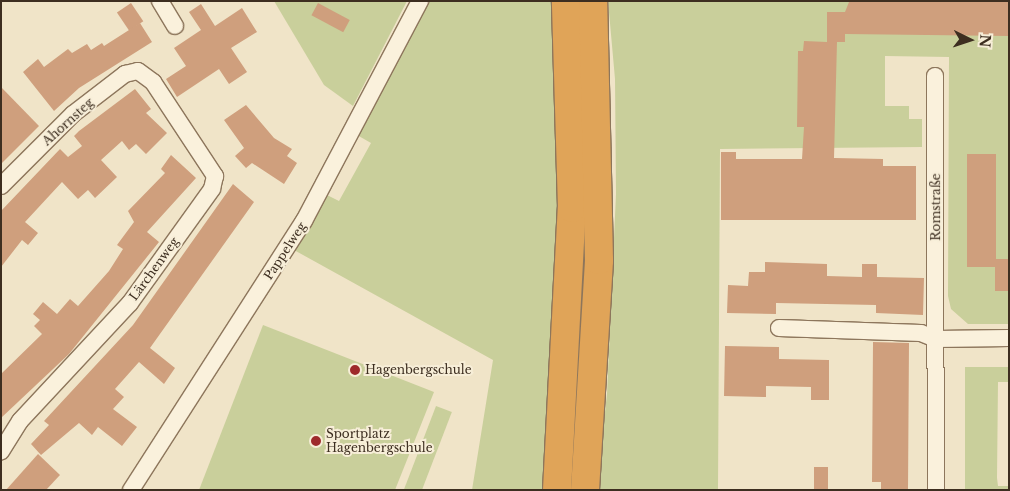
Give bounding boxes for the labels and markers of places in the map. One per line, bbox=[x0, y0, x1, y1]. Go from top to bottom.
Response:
place label: Hagenbergschule bbox=[365, 363, 472, 377]
marker: Hagenbergschule bbox=[349, 364, 361, 376]
place label: Sportplatz Hagenbergschule bbox=[326, 427, 433, 455]
marker: Sportplatz Hagenbergschule bbox=[310, 435, 322, 447]

